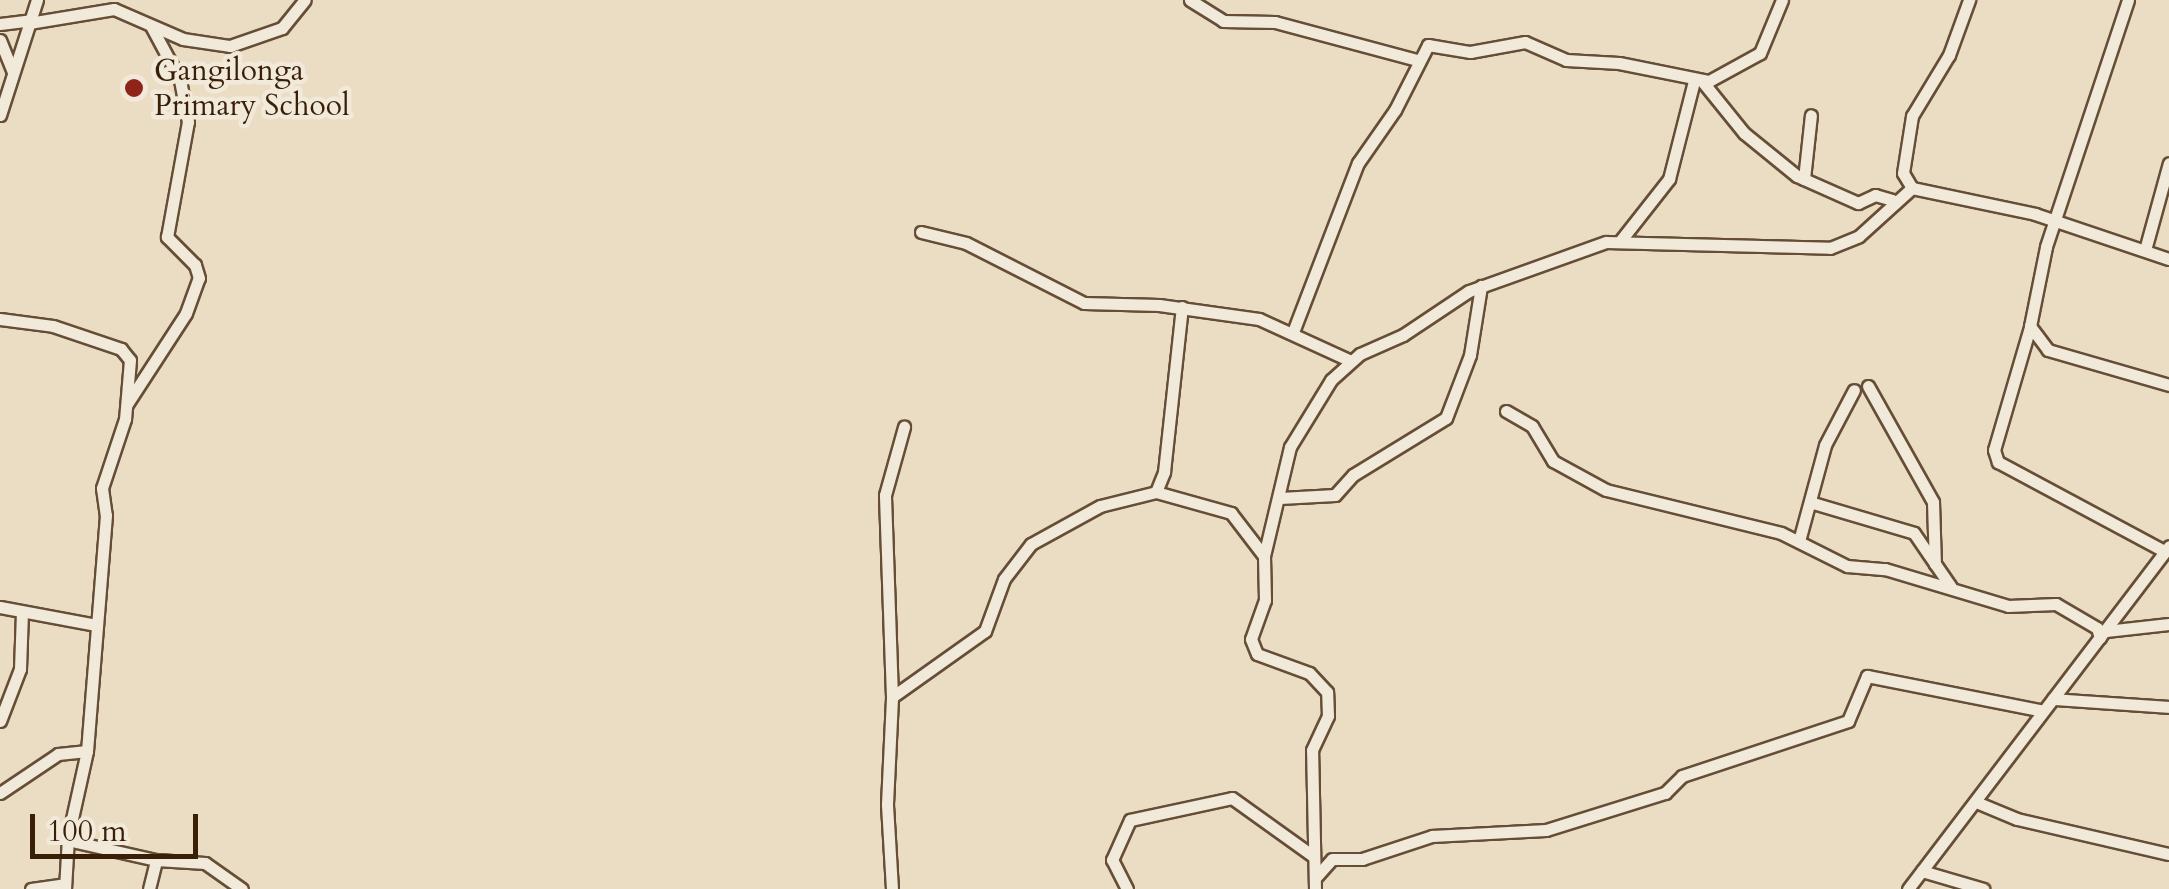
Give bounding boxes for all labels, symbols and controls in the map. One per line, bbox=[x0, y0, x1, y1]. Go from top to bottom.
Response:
place label: Gangilonga Primary School bbox=[154, 53, 350, 124]
marker: Gangilonga Primary School bbox=[123, 77, 145, 99]
scale bar bbox=[35, 794, 202, 856]
text: 100 m bbox=[47, 811, 127, 852]

